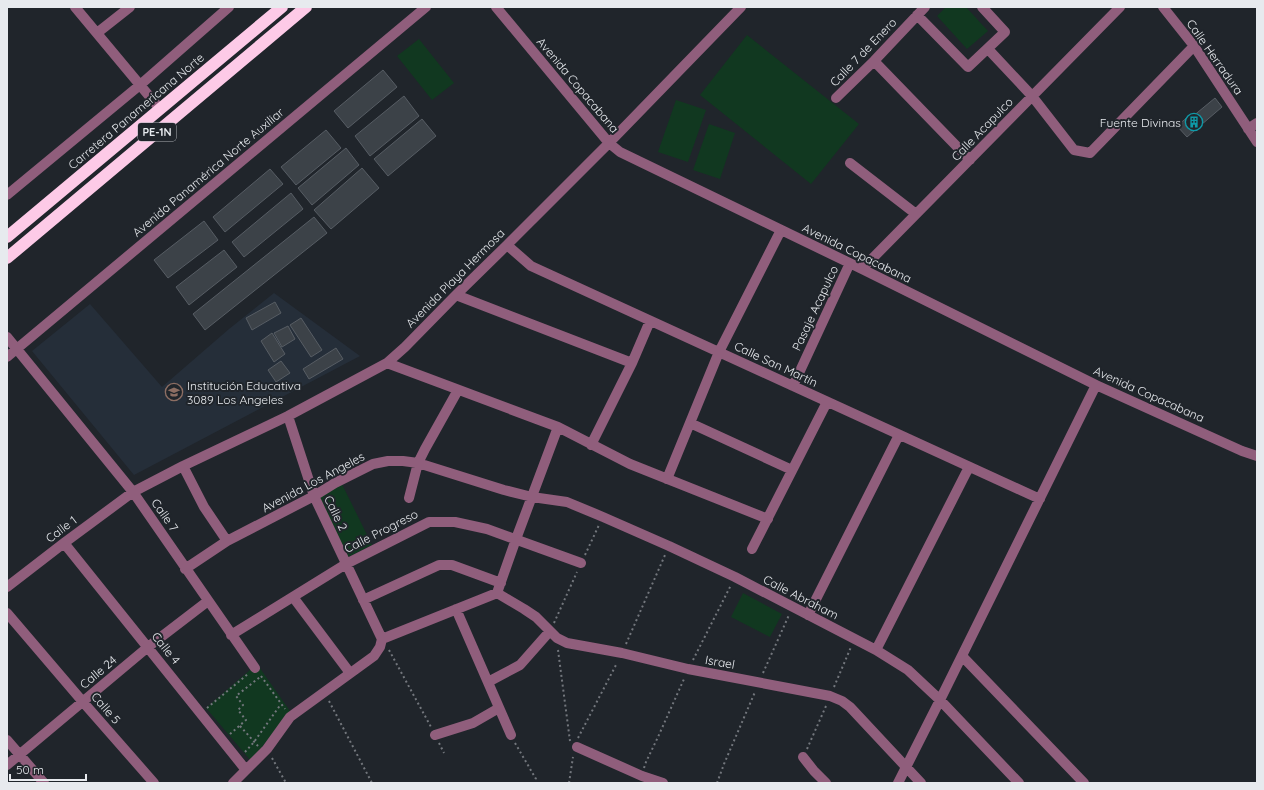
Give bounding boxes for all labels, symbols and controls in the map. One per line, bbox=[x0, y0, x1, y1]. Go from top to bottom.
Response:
street label: Calle 7 de Enero bbox=[827, 15, 899, 89]
street label: Calle Herradura bbox=[1184, 16, 1246, 98]
street label: Avenida Copacabana bbox=[534, 34, 622, 136]
street label: Carretera Panamericana Norte bbox=[65, 50, 207, 172]
street label: Calle Acapulco bbox=[948, 94, 1016, 164]
street label: Avenida Panamérica Norte Auxiliar bbox=[129, 104, 287, 240]
building icon: Fuente Divinas bbox=[1184, 112, 1204, 132]
place label: Fuente Divinas bbox=[1100, 115, 1181, 130]
road number: PE-1N bbox=[138, 123, 176, 141]
street label: Avenida Copacabana bbox=[800, 220, 914, 286]
street label: Avenida Playa Hermosa bbox=[402, 225, 508, 331]
street label: Pasaje Acapulco bbox=[789, 263, 841, 353]
street label: Calle San Martín bbox=[732, 338, 820, 390]
street label: Avenida Copacabana bbox=[1091, 363, 1207, 425]
place label: Institución Educativa 3089 Los Angeles bbox=[187, 378, 301, 407]
school or university icon: Institución Educativa 3089 Los Angeles bbox=[164, 382, 184, 402]
street label: Avenida Los Angeles bbox=[259, 448, 367, 515]
street label: Calle 2 bbox=[321, 493, 351, 533]
street label: Calle 7 bbox=[148, 496, 182, 534]
street label: Calle Progreso bbox=[342, 506, 420, 556]
street label: Calle 1 bbox=[43, 512, 79, 546]
street label: Calle Abraham bbox=[761, 572, 841, 622]
street label: Calle 4 bbox=[149, 629, 183, 667]
street label: Calle 24 bbox=[77, 652, 119, 692]
street label: Israel bbox=[704, 652, 736, 672]
street label: Calle 5 bbox=[88, 689, 124, 727]
scale bar bbox=[10, 756, 86, 782]
text: 50 m bbox=[16, 762, 44, 777]

